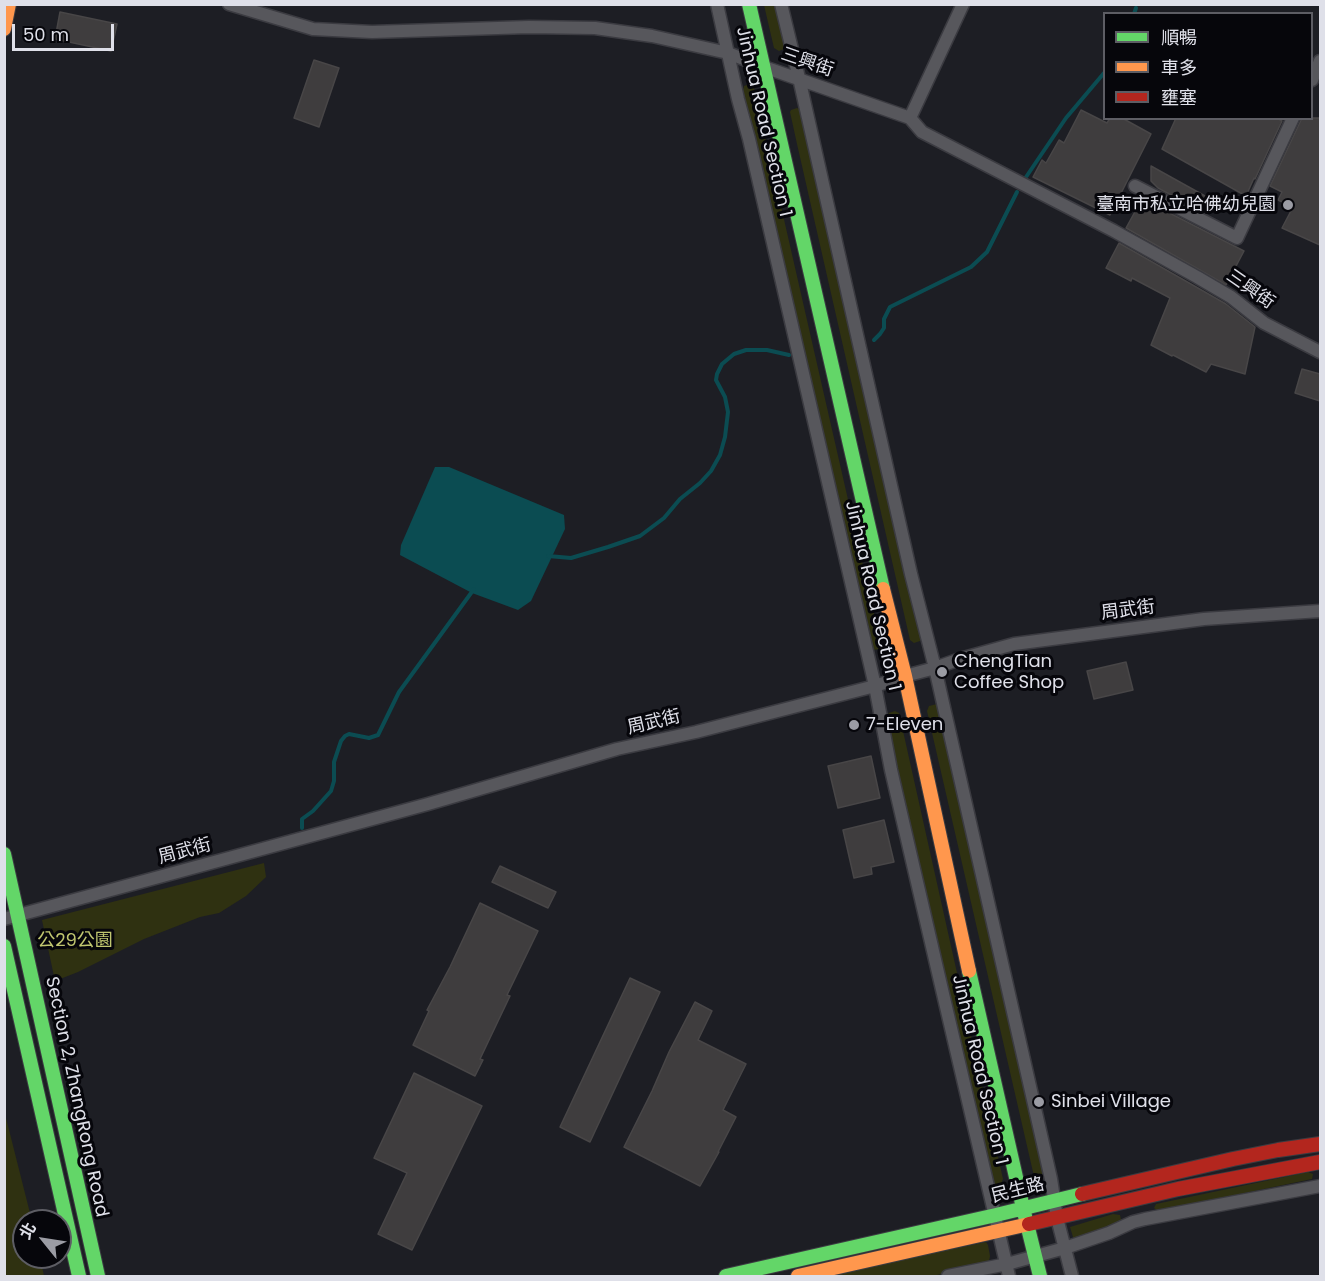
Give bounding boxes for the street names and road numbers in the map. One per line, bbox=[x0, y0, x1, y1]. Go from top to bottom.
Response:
street label: Jinhua Road Section 1 bbox=[731, 25, 795, 219]
street label: 三興街 bbox=[778, 44, 836, 82]
street label: 三興街 bbox=[1222, 266, 1278, 314]
street label: Jinhua Road Section 1 bbox=[840, 499, 904, 693]
street label: 周武街 bbox=[1100, 597, 1156, 625]
street label: 周武街 bbox=[625, 706, 683, 740]
street label: 周武街 bbox=[156, 835, 214, 869]
street label: Jinhua Road Section 1 bbox=[947, 973, 1011, 1167]
street label: Section 2, ZhangRong Road bbox=[40, 975, 112, 1219]
street label: 民生路 bbox=[989, 1174, 1047, 1208]

